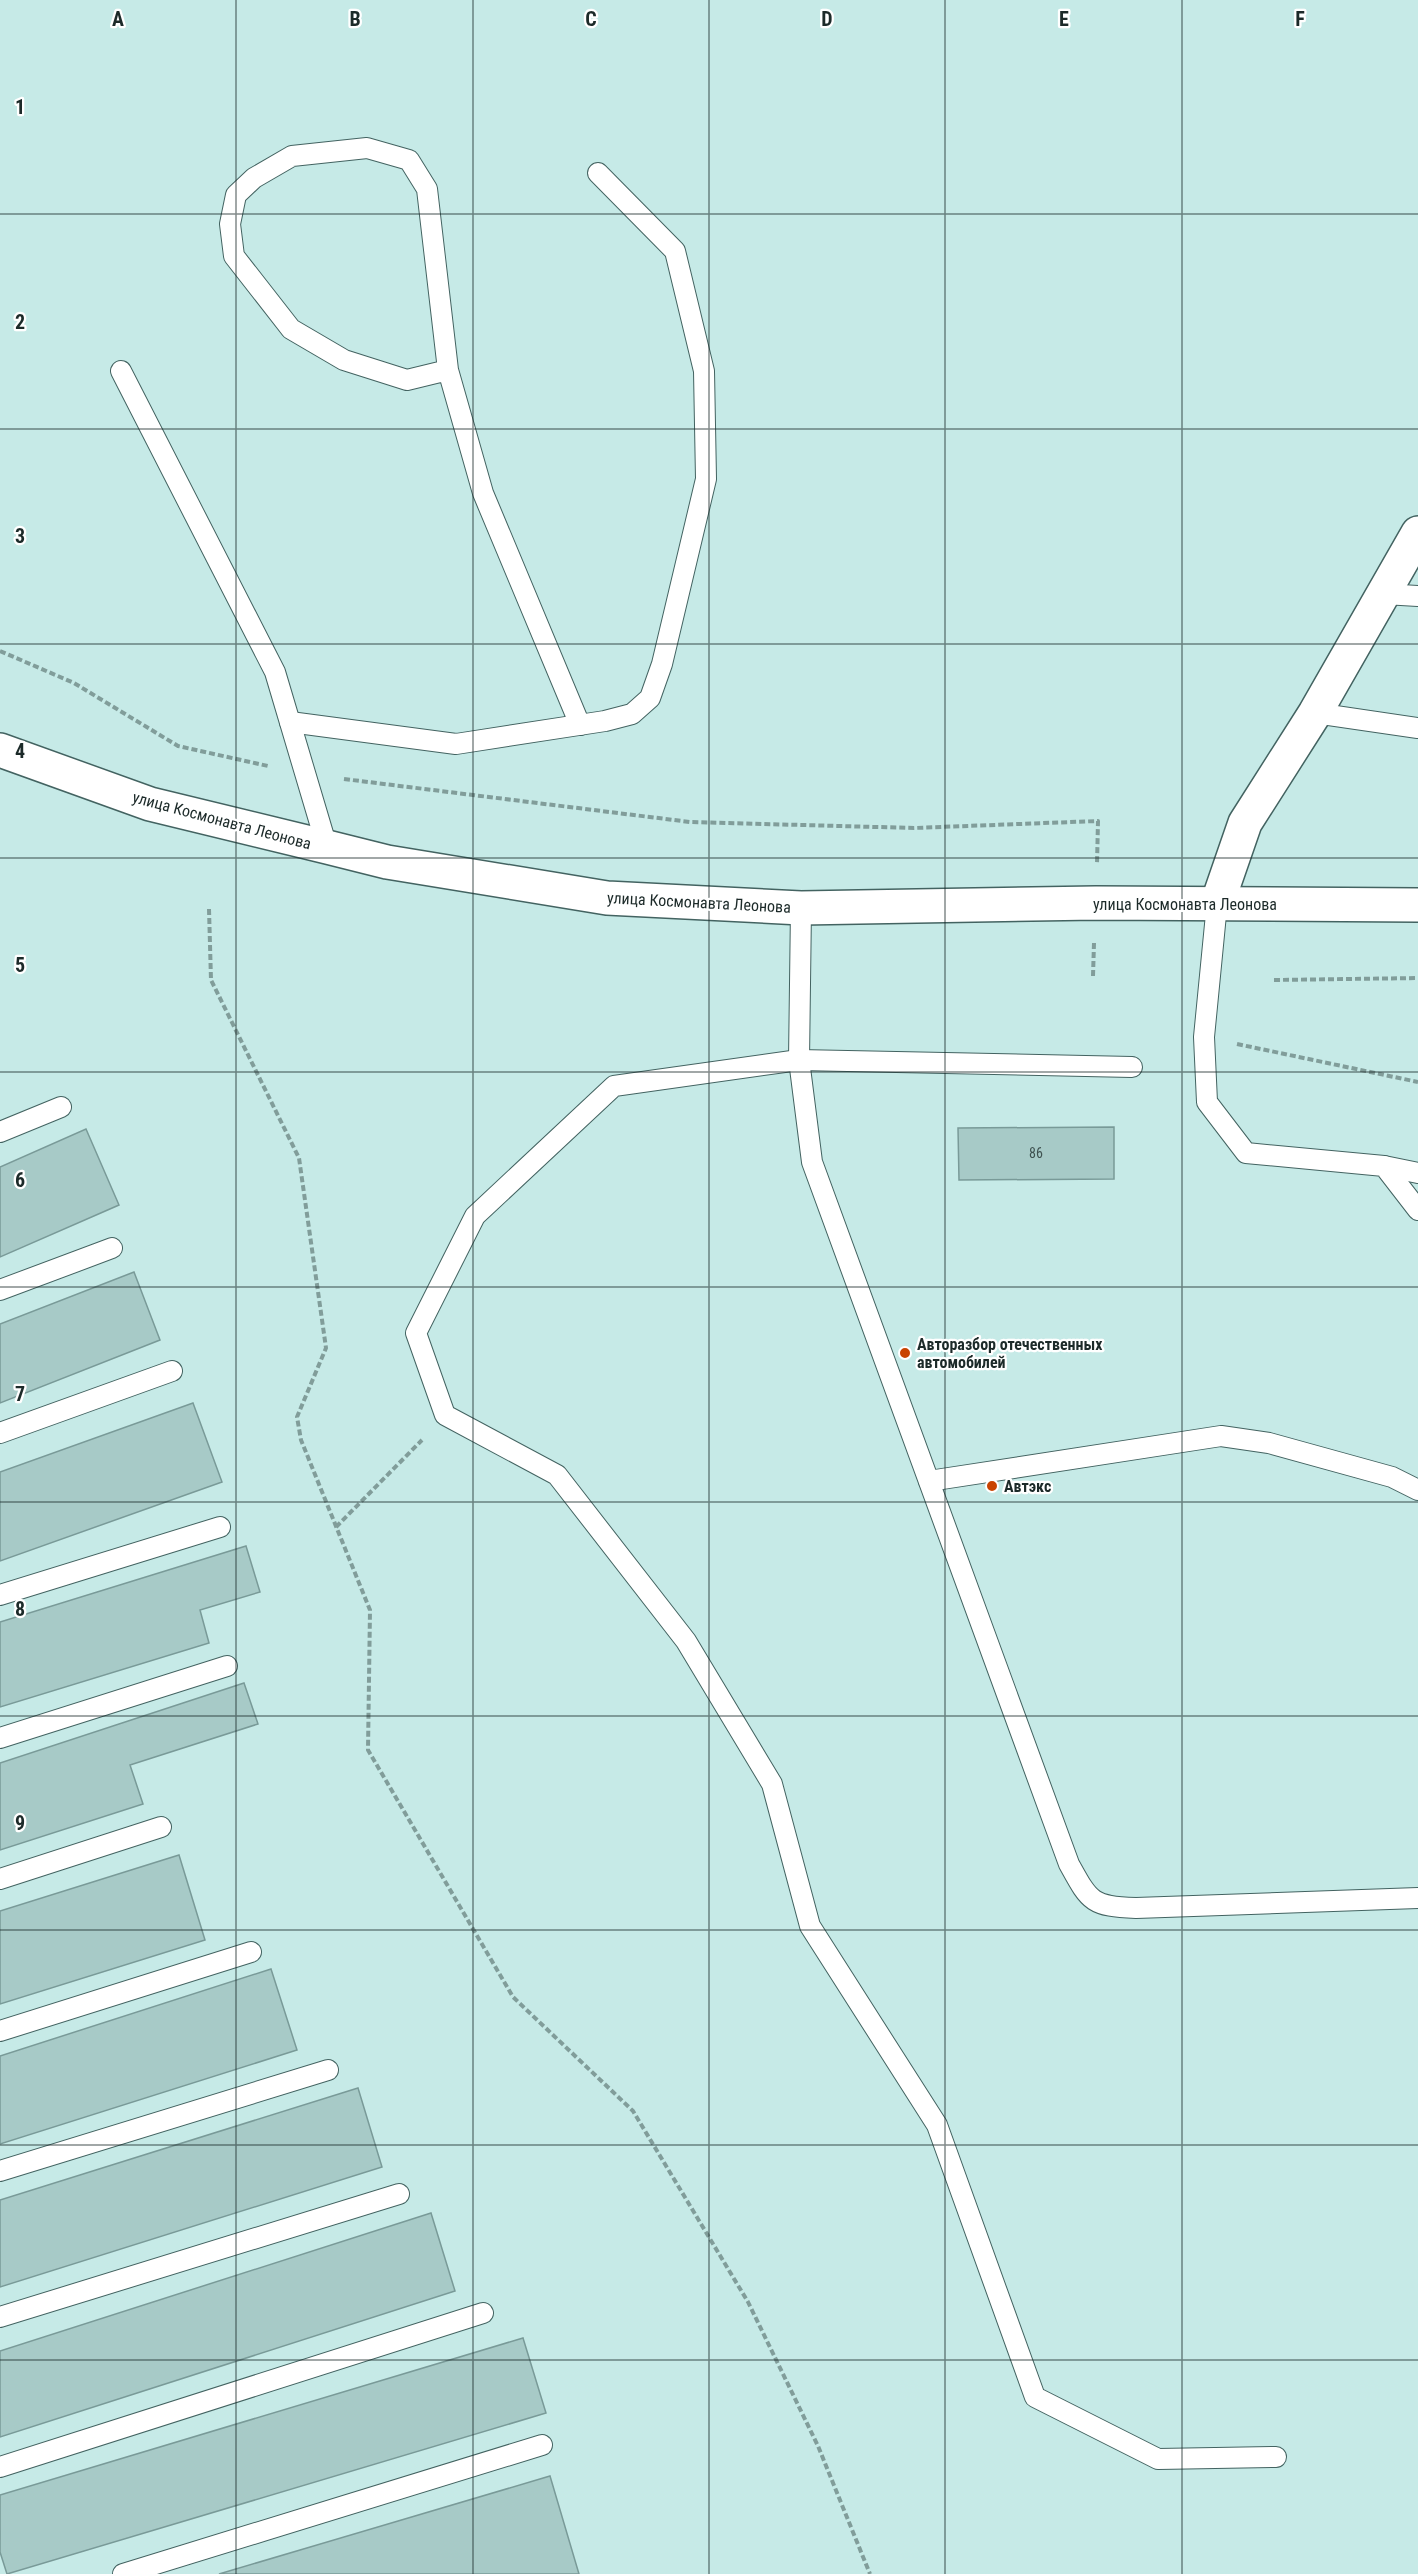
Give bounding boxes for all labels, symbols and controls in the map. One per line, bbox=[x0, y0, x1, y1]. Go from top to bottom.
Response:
text: A bbox=[112, 7, 124, 31]
text: B bbox=[349, 7, 361, 31]
text: C bbox=[585, 7, 597, 31]
text: D bbox=[821, 7, 833, 31]
text: E bbox=[1059, 7, 1069, 31]
text: F bbox=[1295, 7, 1305, 31]
text: 1 bbox=[15, 95, 25, 119]
text: 2 bbox=[15, 310, 25, 334]
text: 3 bbox=[15, 524, 25, 548]
text: 4 bbox=[15, 739, 25, 763]
street label: улица Космонавта Леонова bbox=[131, 787, 313, 853]
street label: улица Космонавта Леонова bbox=[607, 888, 791, 917]
street label: улица Космонавта Леонова bbox=[1093, 895, 1277, 914]
text: 5 bbox=[15, 953, 25, 977]
house number: 86 bbox=[1029, 1145, 1043, 1161]
text: 6 bbox=[15, 1168, 25, 1192]
place label: Авторазбор отечественных автомобилей bbox=[917, 1335, 1103, 1372]
marker: Авторазбор отечественных автомобилей bbox=[898, 1346, 912, 1360]
text: 7 bbox=[15, 1382, 25, 1406]
place label: Автэкс bbox=[1004, 1477, 1051, 1496]
marker: Автэкс bbox=[985, 1479, 999, 1493]
text: 8 bbox=[15, 1597, 25, 1621]
text: 9 bbox=[15, 1811, 25, 1835]

